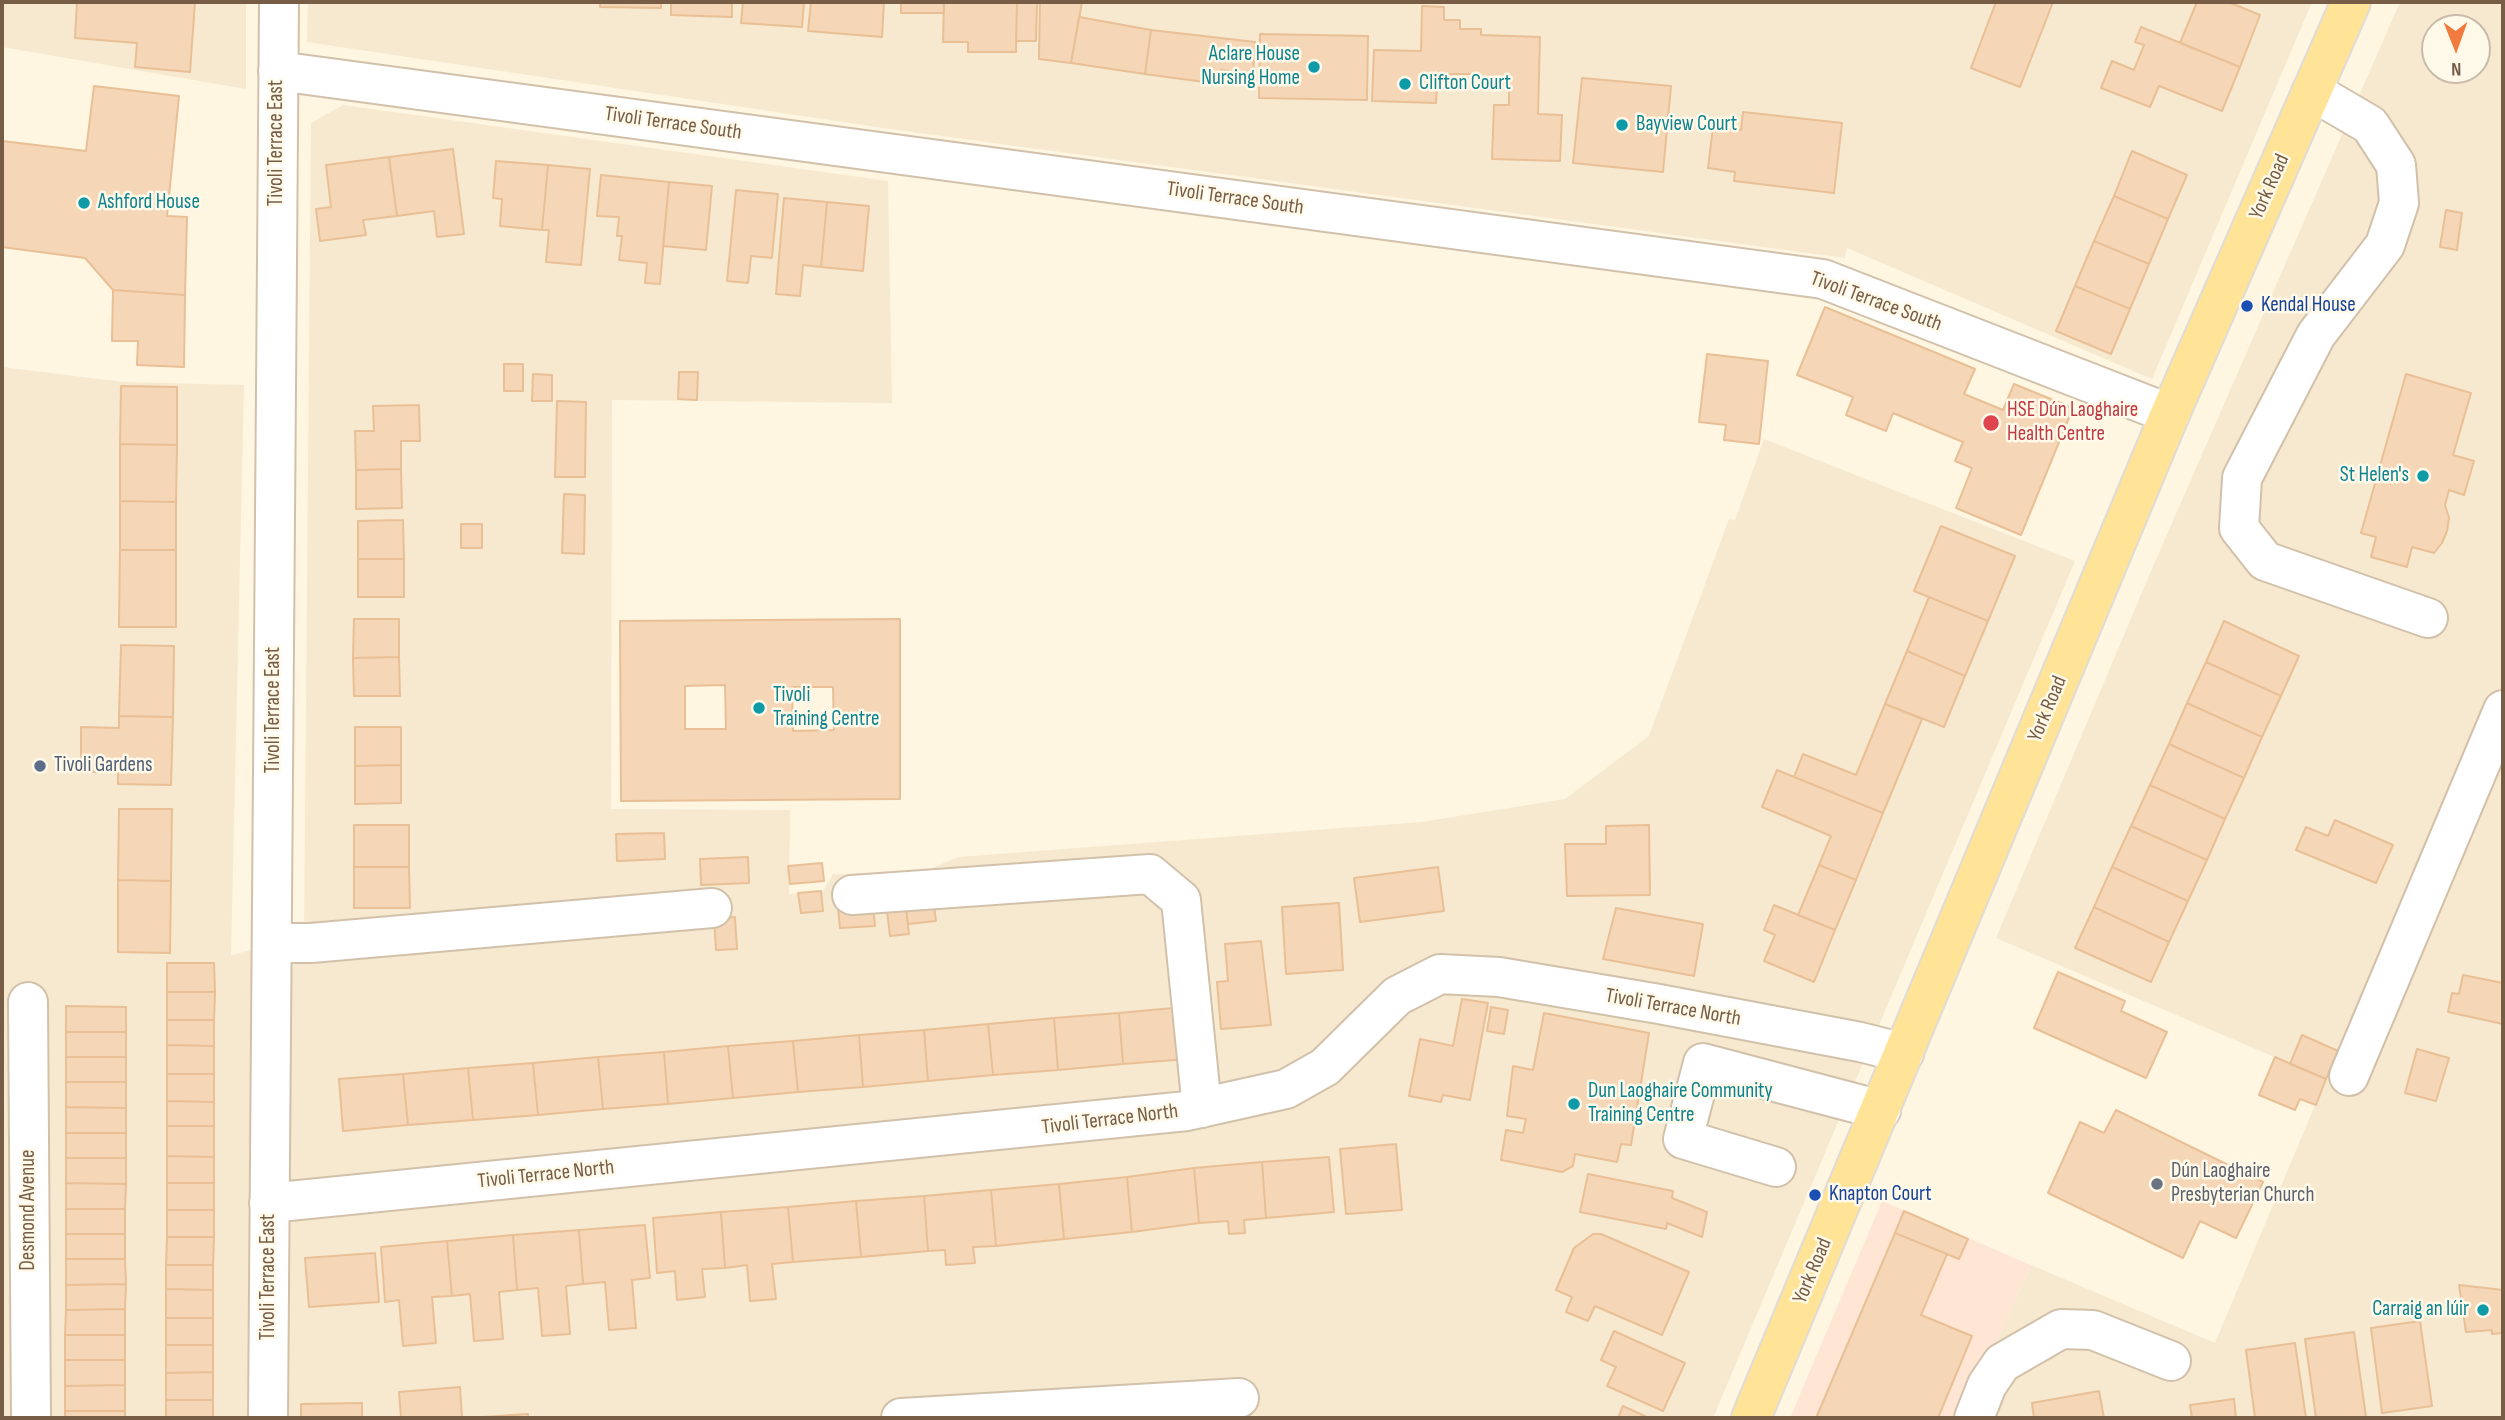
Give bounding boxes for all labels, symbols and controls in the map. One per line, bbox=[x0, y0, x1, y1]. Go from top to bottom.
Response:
north arrow bbox=[2421, 14, 2491, 84]
place label: Aclare House Nursing Home bbox=[1201, 42, 1300, 92]
text: N bbox=[2451, 57, 2462, 80]
marker: Aclare House Nursing Home bbox=[1306, 59, 1322, 75]
place label: Clifton Court bbox=[1419, 71, 1511, 97]
marker: Clifton Court bbox=[1397, 76, 1413, 92]
street label: Tivoli Terrace East bbox=[264, 80, 290, 206]
street label: Tivoli Terrace South bbox=[603, 102, 743, 146]
place label: Bayview Court bbox=[1636, 112, 1737, 138]
marker: Bayview Court bbox=[1614, 117, 1630, 133]
street label: York Road bbox=[2245, 150, 2295, 224]
street label: Tivoli Terrace South bbox=[1165, 177, 1305, 221]
place label: Ashford House bbox=[98, 190, 200, 216]
marker: Ashford House bbox=[76, 195, 92, 211]
street label: Tivoli Terrace South bbox=[1807, 267, 1945, 337]
place label: Kendal House bbox=[2261, 293, 2356, 319]
marker: Kendal House bbox=[2239, 298, 2255, 314]
place label: HSE Dún Laoghaire Health Centre bbox=[2007, 398, 2138, 448]
marker: HSE Dún Laoghaire Health Centre bbox=[1981, 413, 2001, 433]
place label: St Helen's bbox=[2340, 463, 2409, 489]
marker: St Helen's bbox=[2415, 468, 2431, 484]
street label: Tivoli Terrace East bbox=[261, 647, 287, 773]
street label: York Road bbox=[2023, 672, 2073, 746]
place label: Tivoli Training Centre bbox=[773, 683, 879, 733]
marker: Tivoli Training Centre bbox=[751, 700, 767, 716]
place label: Tivoli Gardens bbox=[54, 753, 153, 779]
marker: Tivoli Gardens bbox=[32, 758, 48, 774]
street label: Tivoli Terrace North bbox=[1603, 984, 1743, 1032]
place label: Dun Laoghaire Community Training Centre bbox=[1588, 1079, 1773, 1129]
marker: Dun Laoghaire Community Training Centre bbox=[1566, 1096, 1582, 1112]
street label: Tivoli Terrace North bbox=[1040, 1099, 1180, 1141]
street label: Desmond Avenue bbox=[16, 1150, 42, 1270]
street label: Tivoli Terrace North bbox=[476, 1155, 616, 1195]
place label: Dún Laoghaire Presbyterian Church bbox=[2171, 1159, 2314, 1209]
marker: Dún Laoghaire Presbyterian Church bbox=[2149, 1176, 2165, 1192]
place label: Knapton Court bbox=[1829, 1182, 1932, 1208]
marker: Knapton Court bbox=[1807, 1187, 1823, 1203]
street label: Tivoli Terrace East bbox=[256, 1214, 282, 1340]
street label: York Road bbox=[1788, 1234, 1838, 1308]
place label: Carraig an Iúir bbox=[2372, 1297, 2469, 1323]
marker: Carraig an Iúir bbox=[2475, 1302, 2491, 1318]

